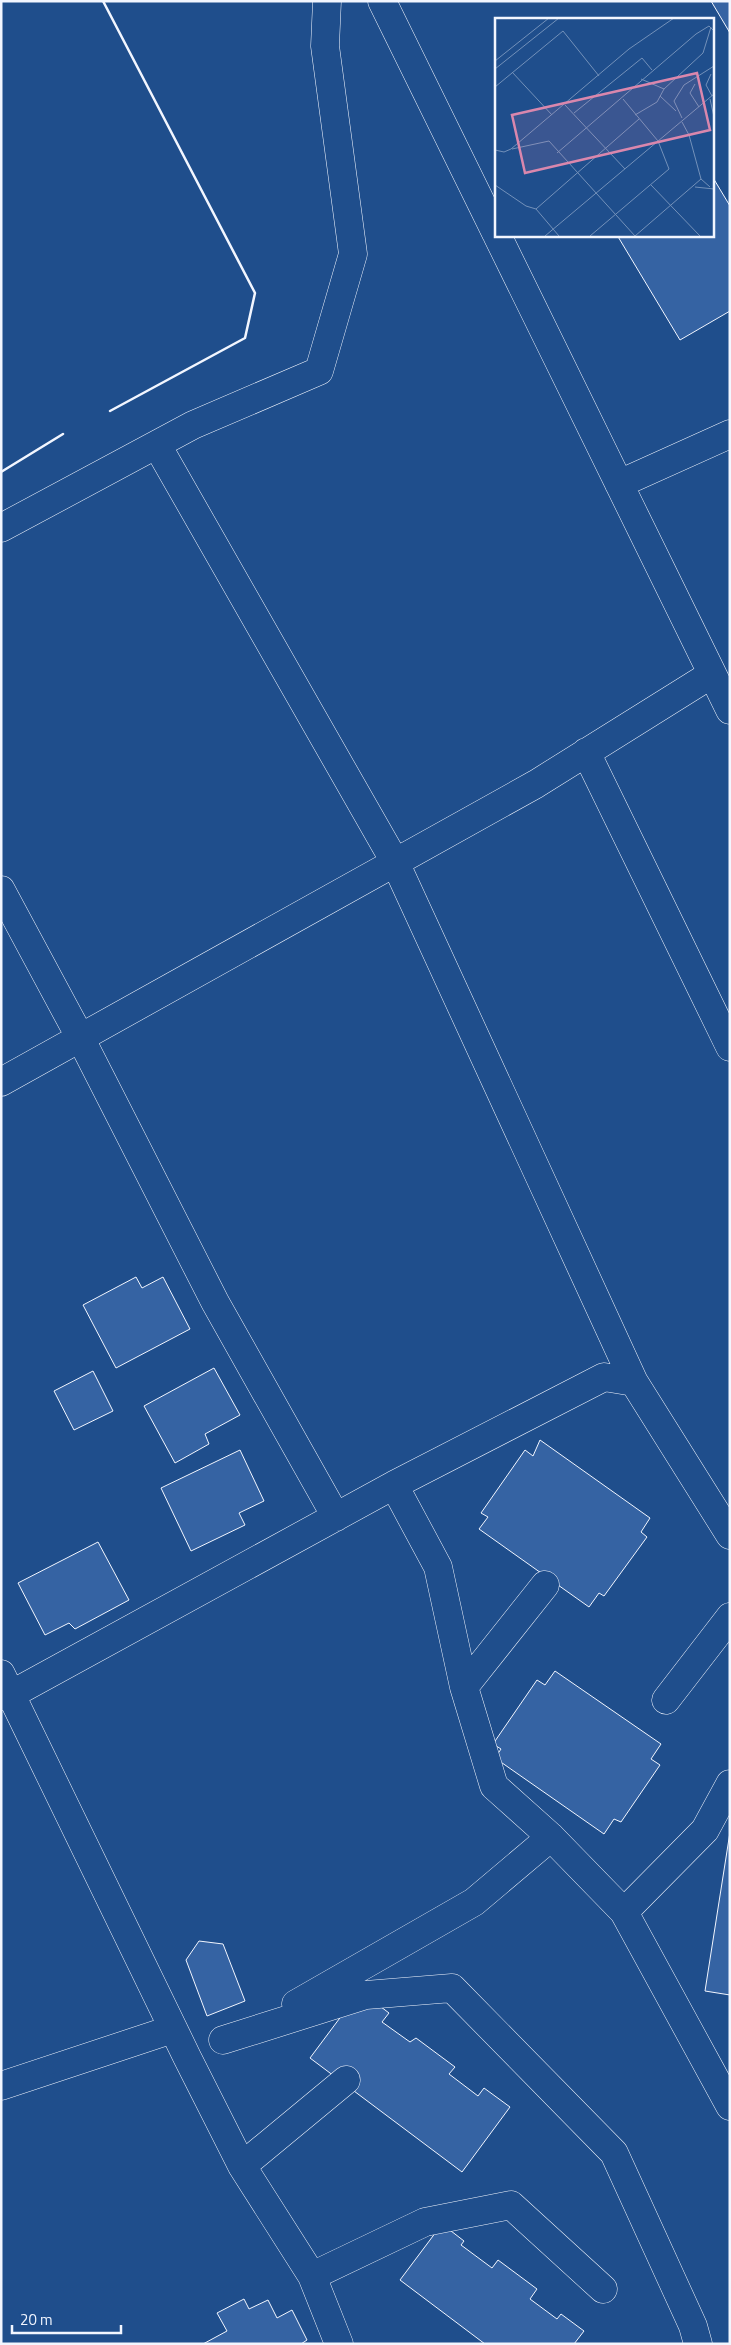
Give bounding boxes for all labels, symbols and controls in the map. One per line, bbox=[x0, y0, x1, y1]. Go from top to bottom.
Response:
inset map bbox=[495, 18, 714, 236]
scale bar bbox=[12, 2302, 121, 2334]
text: 20 m bbox=[20, 2308, 53, 2331]

